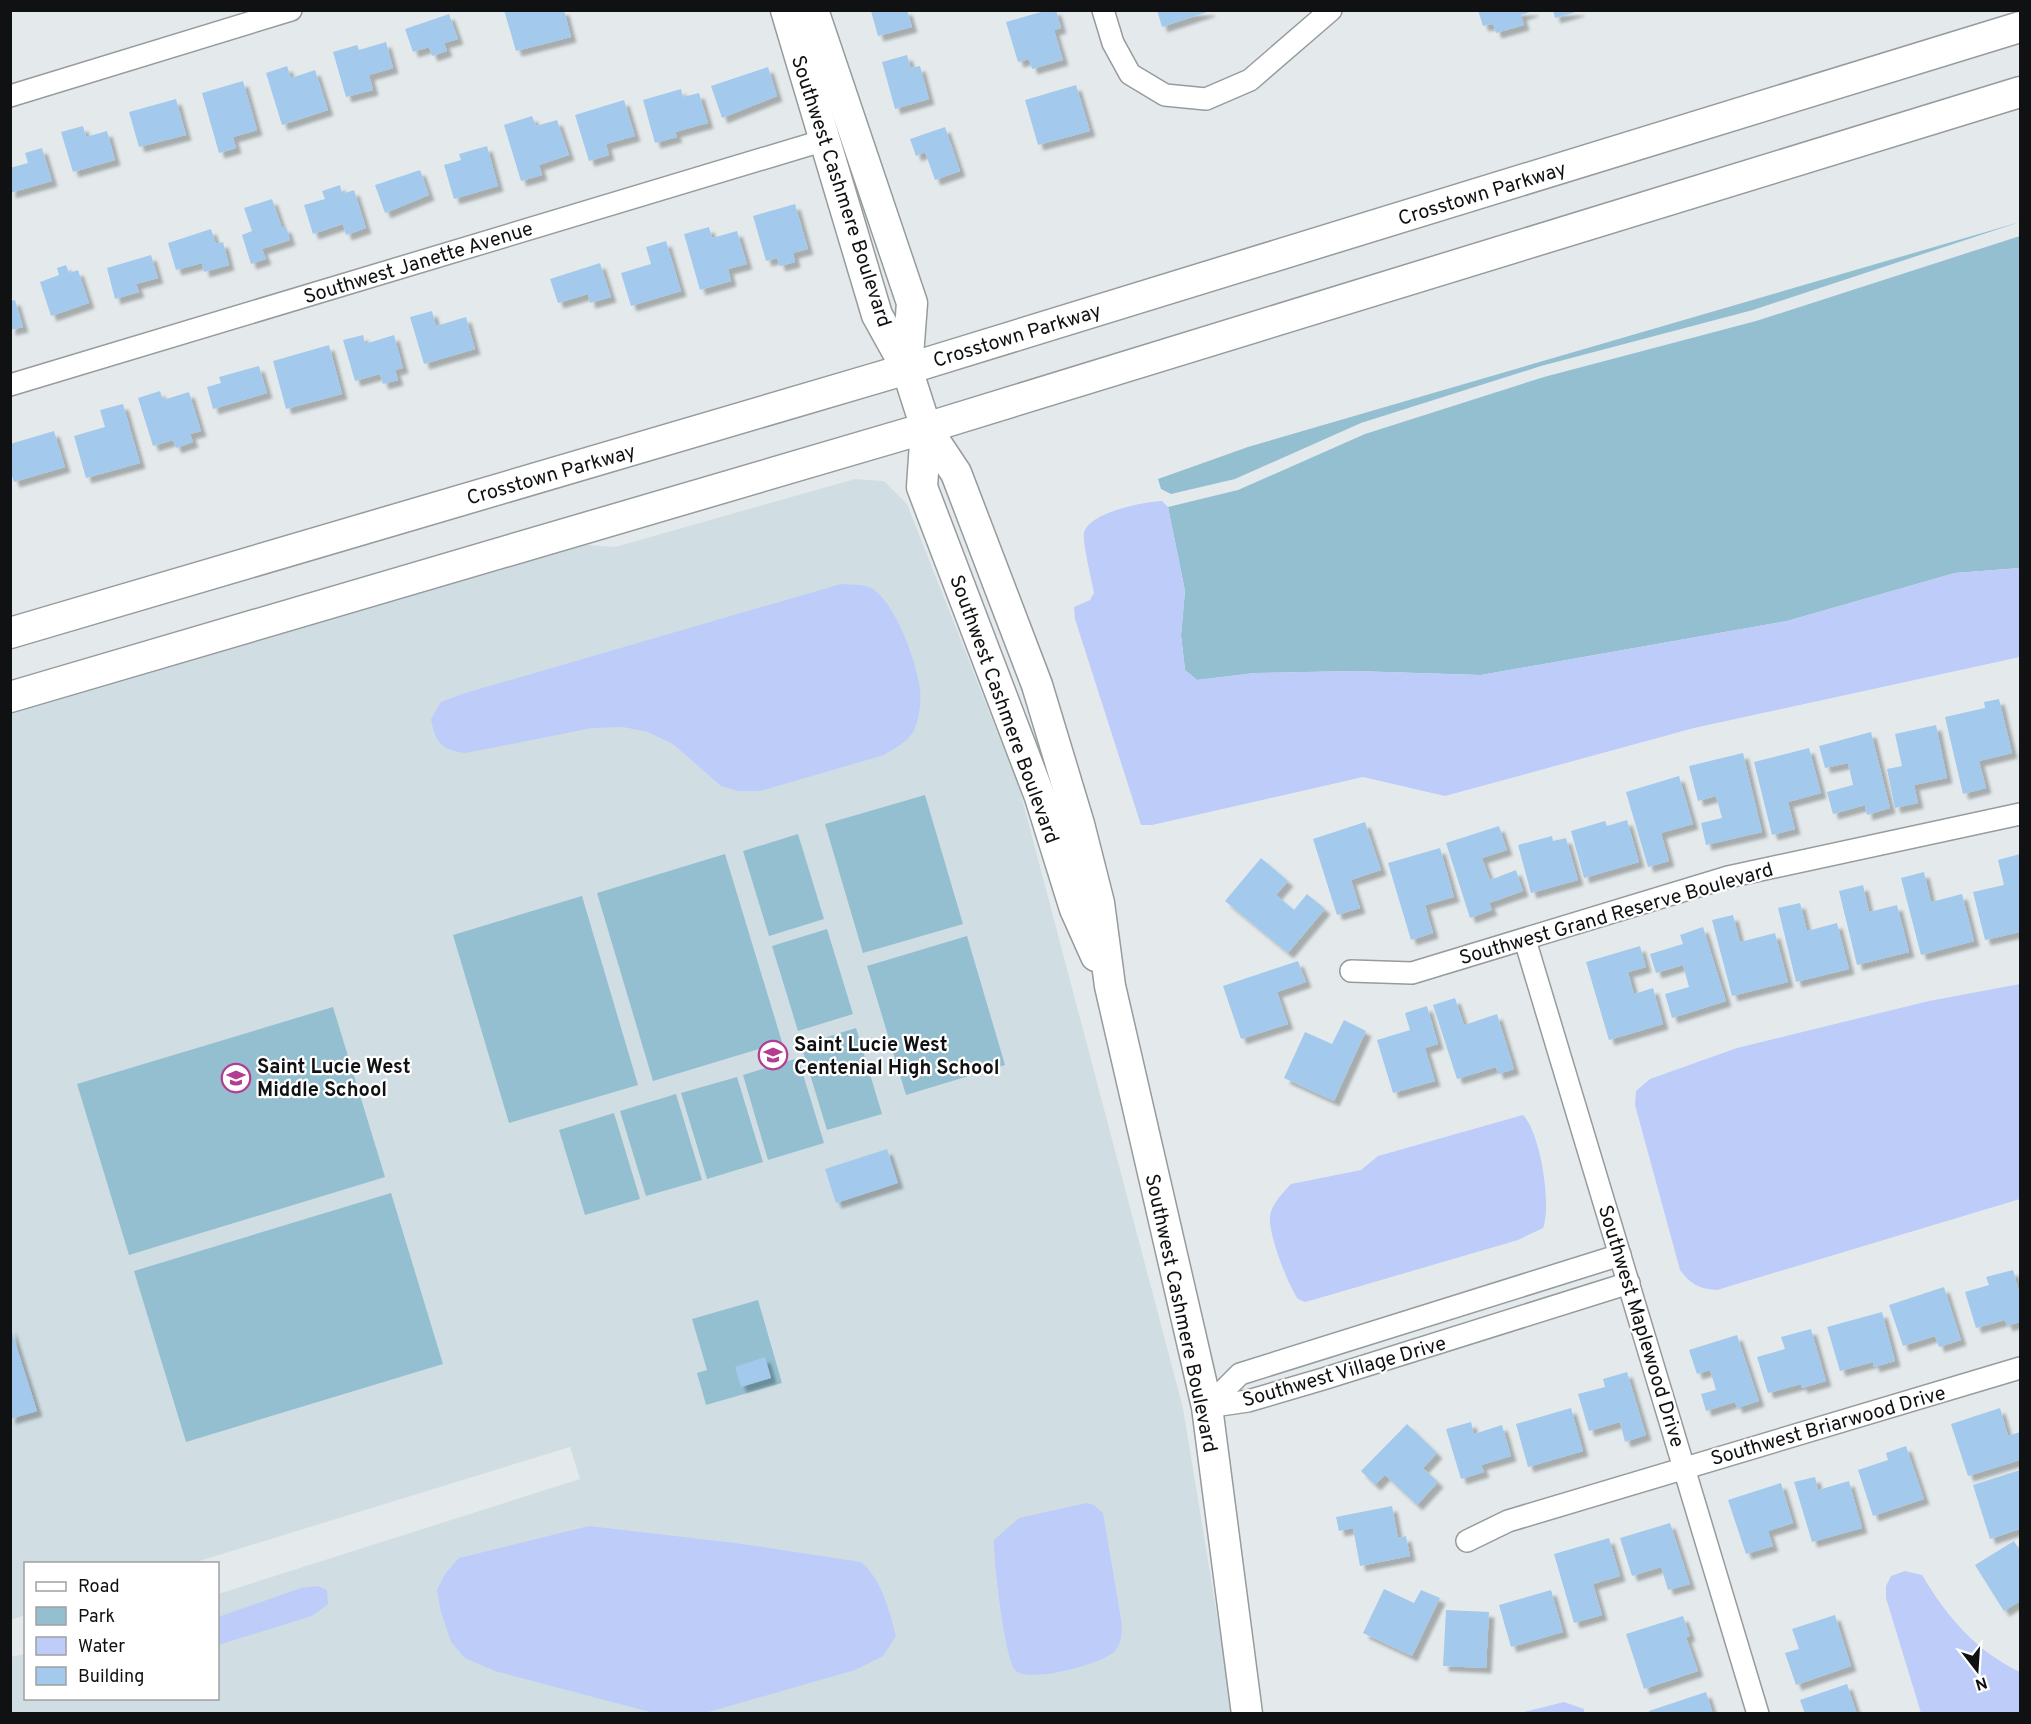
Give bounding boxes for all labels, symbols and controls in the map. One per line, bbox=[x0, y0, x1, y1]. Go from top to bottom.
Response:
street label: Southwest Cashmere Boulevard bbox=[784, 52, 896, 331]
street label: Crosstown Parkway bbox=[1395, 157, 1570, 233]
street label: Southwest Janette Avenue bbox=[301, 217, 536, 311]
street label: Crosstown Parkway bbox=[930, 299, 1105, 375]
street label: Crosstown Parkway bbox=[464, 439, 639, 512]
street label: Southwest Cashmere Boulevard bbox=[942, 572, 1064, 848]
street label: Southwest Grand Reserve Boulevard bbox=[1457, 858, 1776, 972]
place label: Saint Lucie West Centenial High School bbox=[794, 1033, 1000, 1082]
school or university icon: Saint Lucie West Centenial High School bbox=[757, 1039, 789, 1071]
place label: Saint Lucie West Middle School bbox=[257, 1055, 411, 1104]
school or university icon: Saint Lucie West Middle School bbox=[220, 1062, 252, 1094]
street label: Southwest Cashmere Boulevard bbox=[1138, 1172, 1222, 1455]
street label: Southwest Maplewood Drive bbox=[1591, 1202, 1689, 1451]
street label: Southwest Village Drive bbox=[1240, 1331, 1450, 1414]
street label: Southwest Briarwood Drive bbox=[1708, 1381, 1949, 1473]
legend bbox=[24, 1562, 219, 1700]
text: Road bbox=[78, 1576, 120, 1599]
text: Park bbox=[78, 1606, 115, 1629]
text: Water bbox=[78, 1636, 125, 1659]
north arrow bbox=[1947, 1640, 2007, 1700]
text: Building bbox=[78, 1666, 144, 1689]
text: N bbox=[1972, 1671, 1989, 1694]

